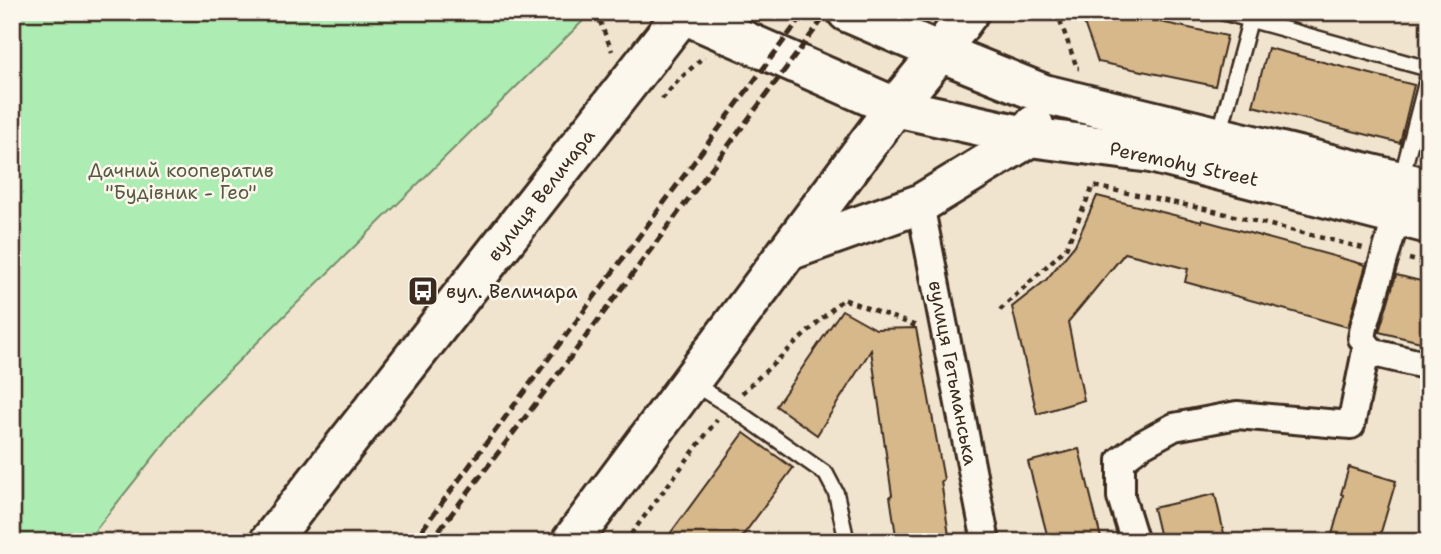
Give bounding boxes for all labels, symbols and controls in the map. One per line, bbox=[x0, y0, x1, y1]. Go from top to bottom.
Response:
street label: вулиця Величара bbox=[482, 124, 601, 266]
street label: Peremohy Street bbox=[1107, 136, 1261, 192]
park label: Дачний кооператив "Будівник - Гео" bbox=[88, 158, 274, 205]
bus stop icon: вул. Величара bbox=[406, 274, 440, 308]
street label: вулиця Гетьманська bbox=[923, 278, 983, 468]
place label: вул. Величара bbox=[446, 279, 578, 304]

